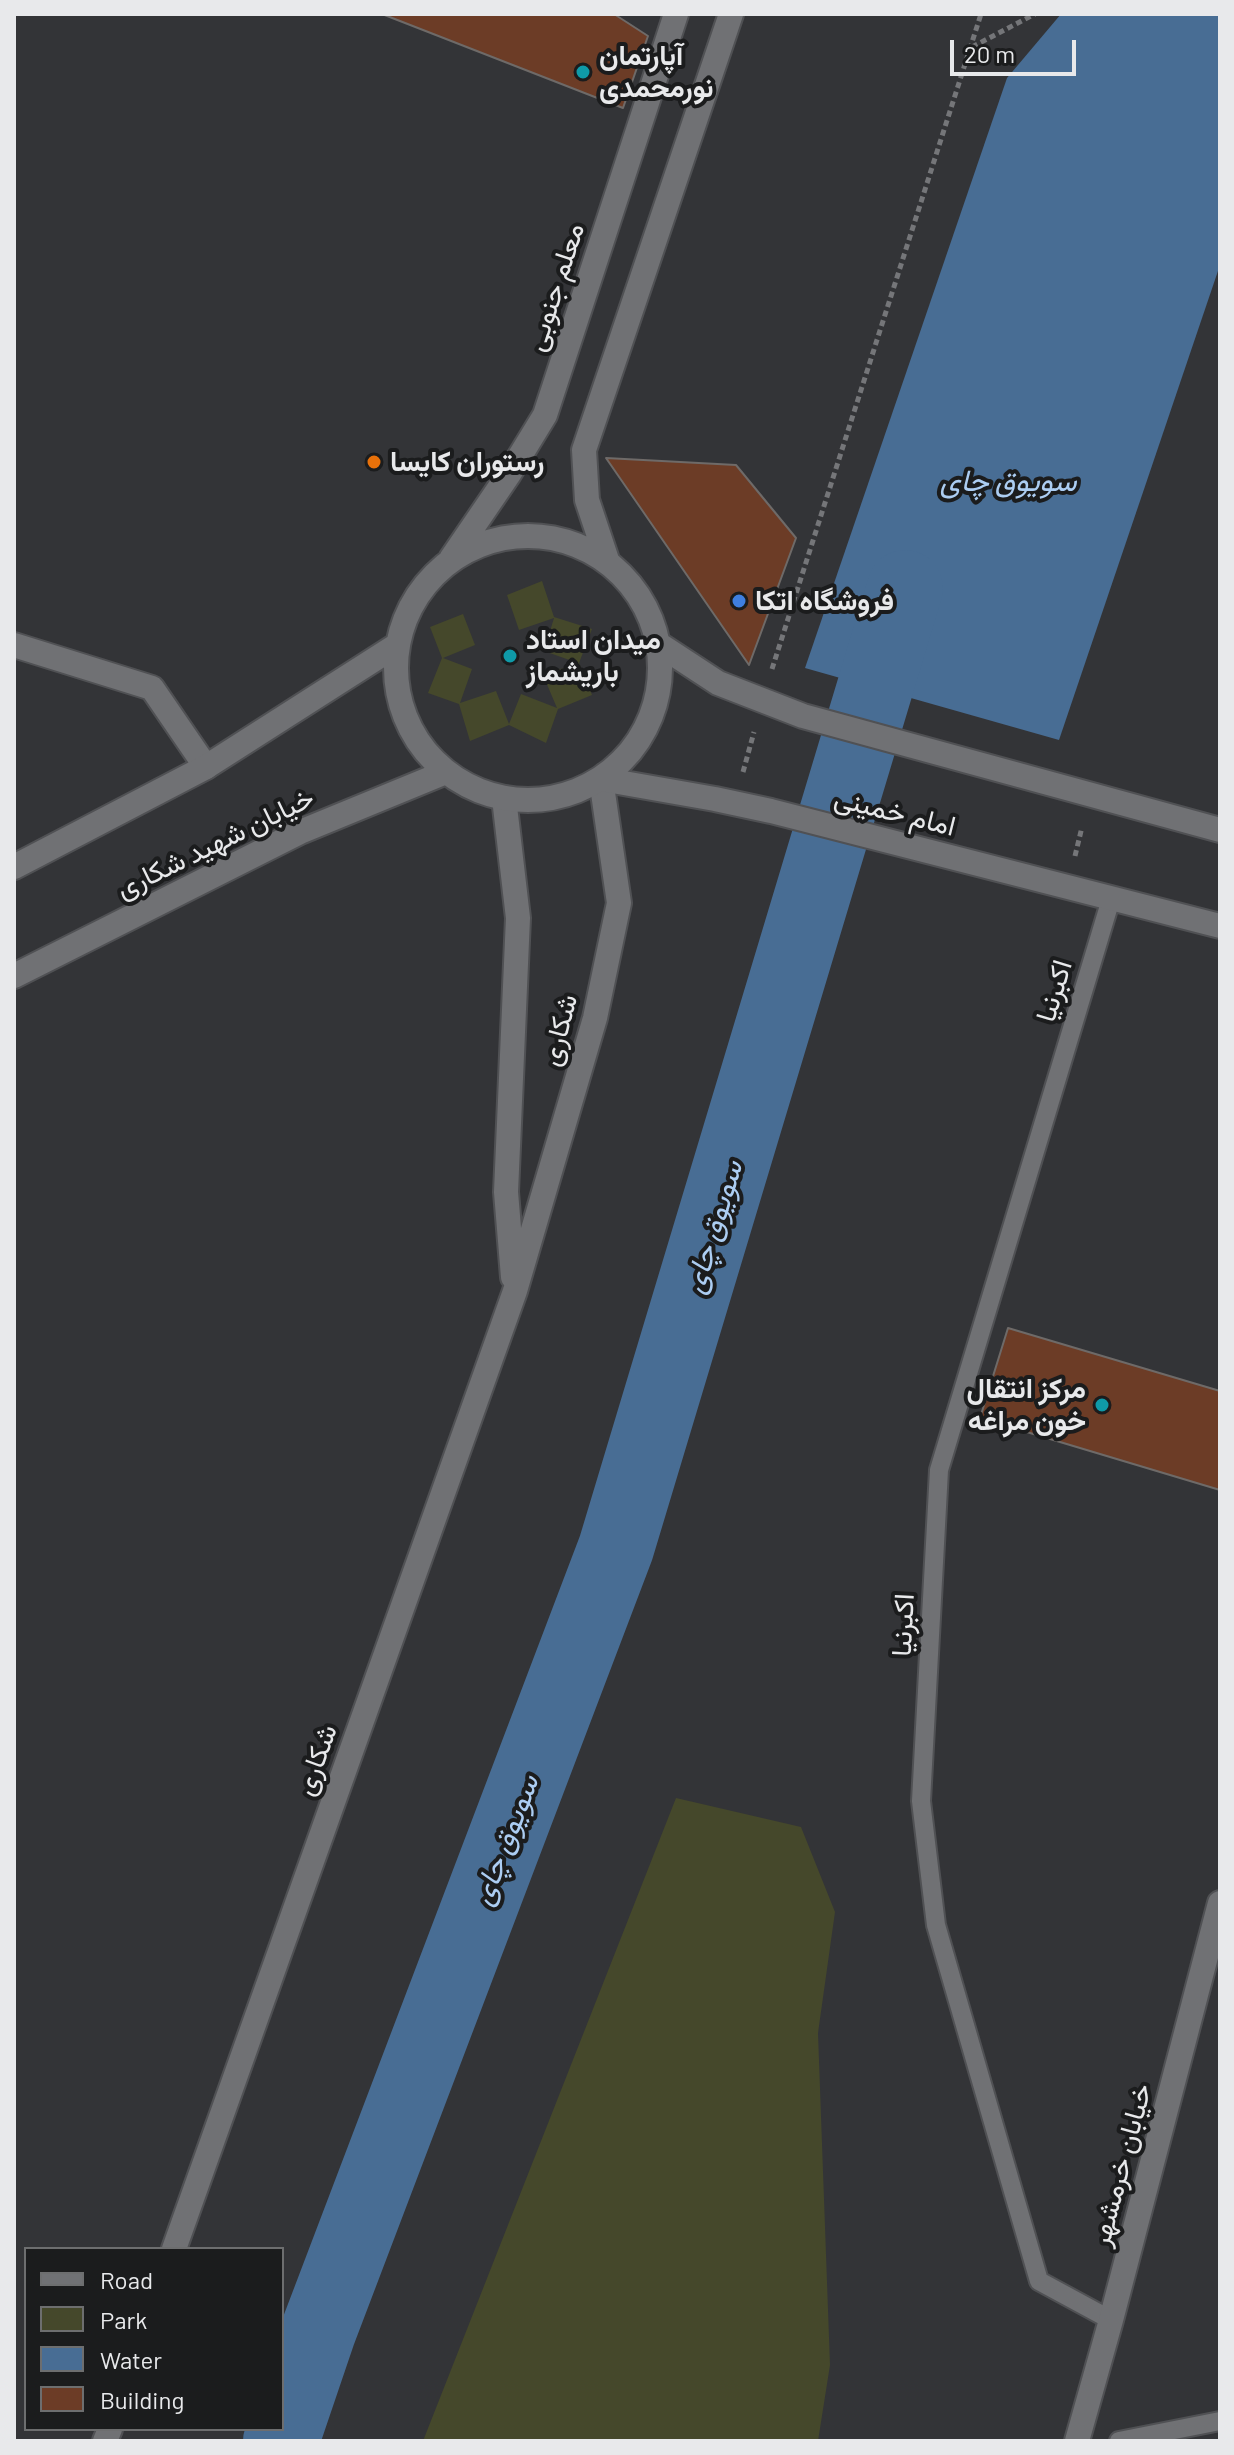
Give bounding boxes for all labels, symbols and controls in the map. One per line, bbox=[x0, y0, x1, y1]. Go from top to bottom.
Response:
scale bar bbox=[954, 24, 1080, 74]
place label: آپارتمان نورمحمدی bbox=[599, 39, 714, 105]
text: 20 m bbox=[964, 39, 1015, 68]
marker: آپارتمان نورمحمدی bbox=[574, 63, 592, 81]
street label: معلم جنوبی bbox=[518, 219, 592, 355]
place label: رستوران کایسا bbox=[390, 445, 544, 479]
marker: رستوران کایسا bbox=[365, 453, 383, 471]
water label: سویوق چای bbox=[939, 463, 1077, 499]
place label: فروشگاه اتکا bbox=[755, 584, 894, 618]
marker: فروشگاه اتکا bbox=[730, 592, 748, 610]
place label: ميدان استاد باریشماز bbox=[526, 623, 661, 689]
marker: ميدان استاد باریشماز bbox=[501, 647, 519, 665]
street label: خیابان شهید شکاری bbox=[111, 781, 319, 905]
street label: امام خمینی bbox=[831, 781, 959, 843]
street label: اکبرنیا bbox=[1029, 956, 1079, 1026]
street label: شکاری bbox=[533, 990, 585, 1070]
water label: سویوق چای bbox=[676, 1156, 750, 1298]
place label: مرکز انتقال خون مراغه bbox=[966, 1372, 1086, 1438]
marker: مرکز انتقال خون مراغه bbox=[1093, 1396, 1111, 1414]
street label: اکبرنیا bbox=[885, 1593, 921, 1657]
street label: شکاری bbox=[288, 1720, 344, 1800]
water label: سویوق چای bbox=[464, 1770, 546, 1910]
street label: خیابان خرمشهر bbox=[1083, 2080, 1159, 2250]
legend bbox=[24, 2247, 284, 2431]
text: Road bbox=[100, 2265, 153, 2294]
text: Park bbox=[100, 2305, 147, 2334]
text: Water bbox=[100, 2345, 162, 2374]
text: Building bbox=[100, 2385, 184, 2414]

